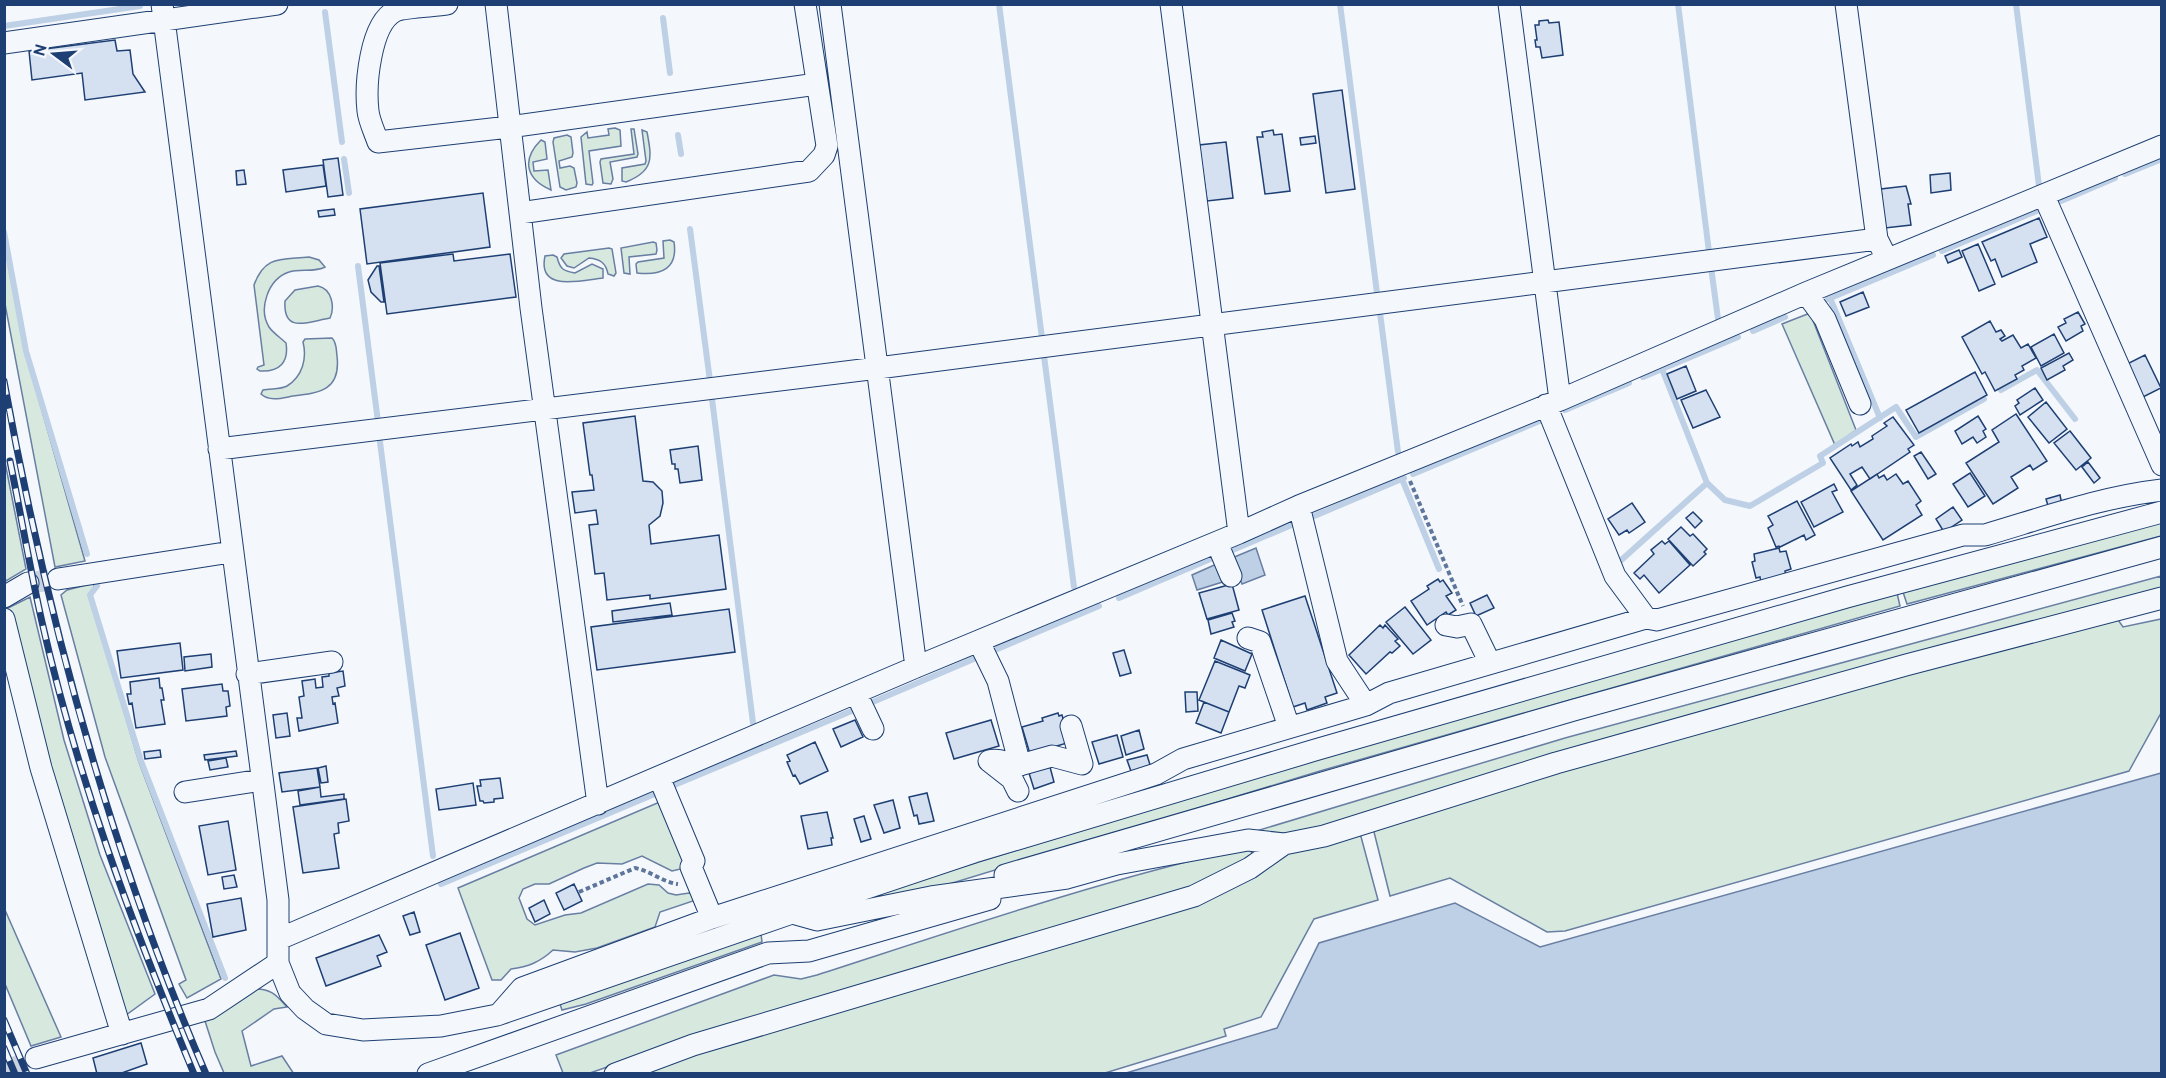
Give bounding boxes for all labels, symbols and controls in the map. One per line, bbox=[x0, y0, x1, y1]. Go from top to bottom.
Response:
north arrow bbox=[24, 24, 84, 84]
text: N bbox=[30, 42, 53, 59]

